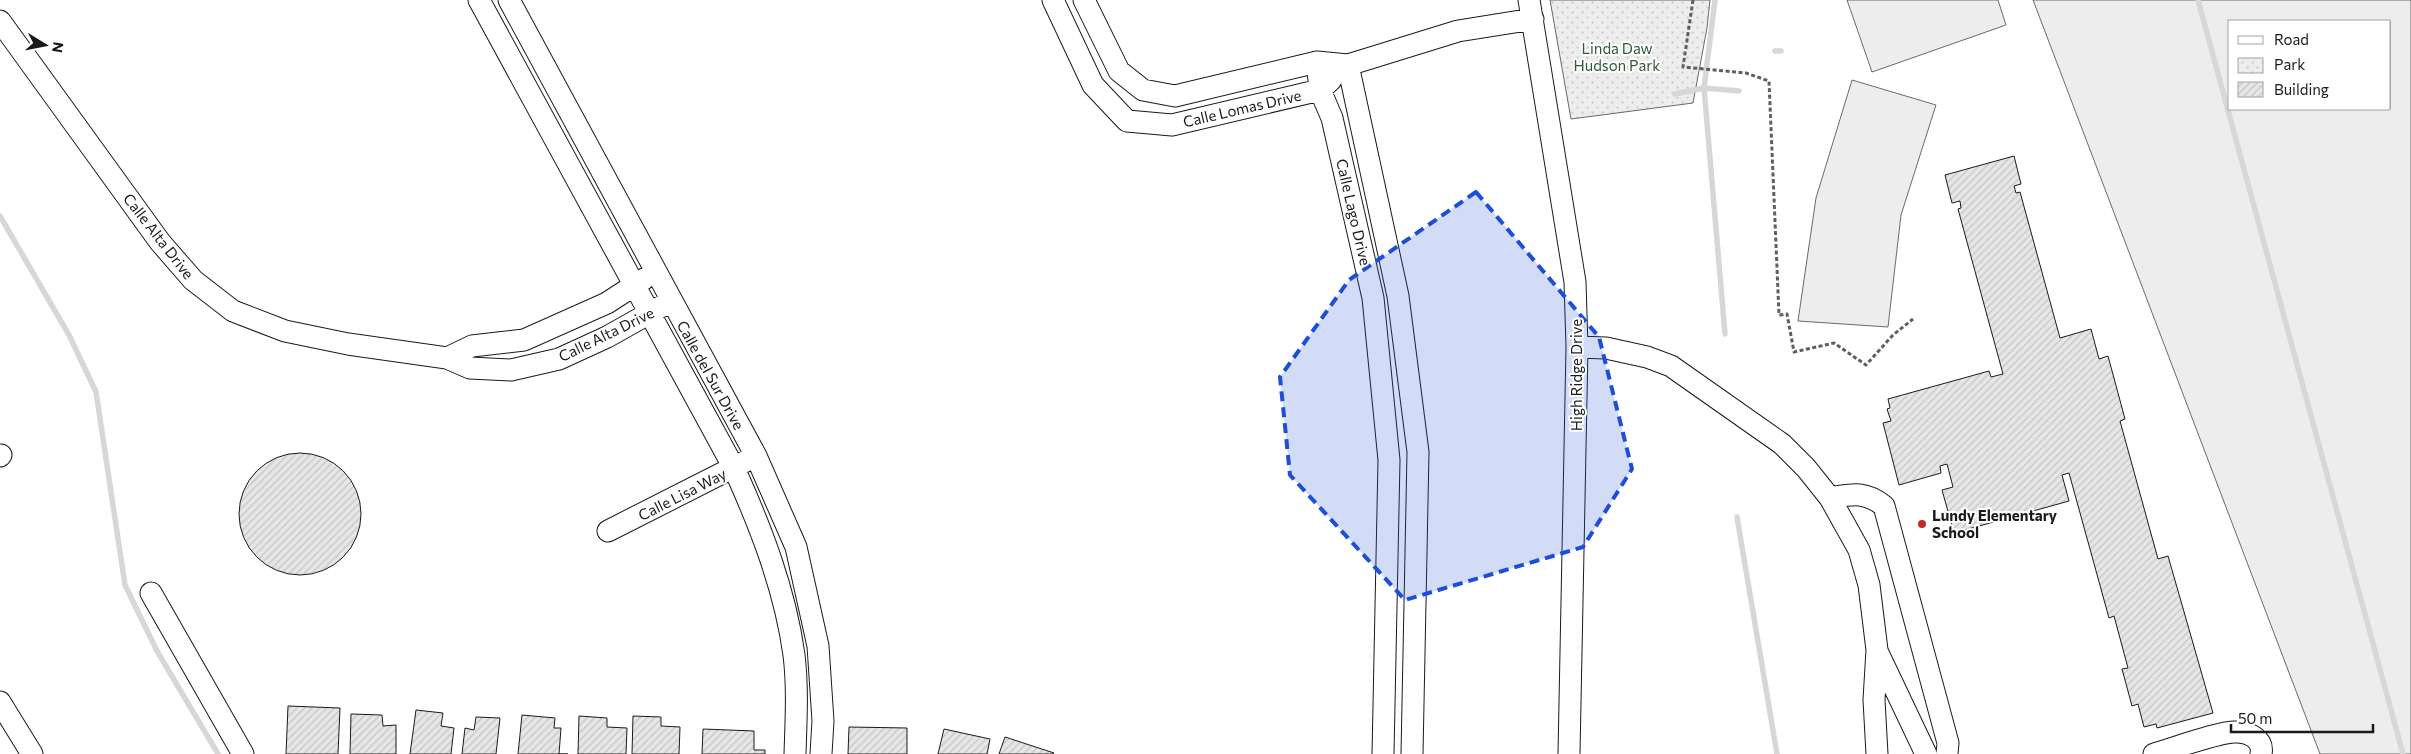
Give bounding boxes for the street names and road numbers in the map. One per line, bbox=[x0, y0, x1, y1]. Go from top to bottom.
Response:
street label: Calle Lomas Drive bbox=[1181, 86, 1303, 130]
street label: Calle Lago Drive bbox=[1333, 157, 1375, 267]
street label: Calle Alta Drive bbox=[120, 190, 198, 282]
street label: Calle Alta Drive bbox=[555, 303, 657, 365]
street label: Calle del Sur Drive bbox=[674, 317, 749, 433]
street label: High Ridge Drive bbox=[1567, 319, 1585, 431]
street label: Calle Lisa Way bbox=[635, 464, 729, 524]

